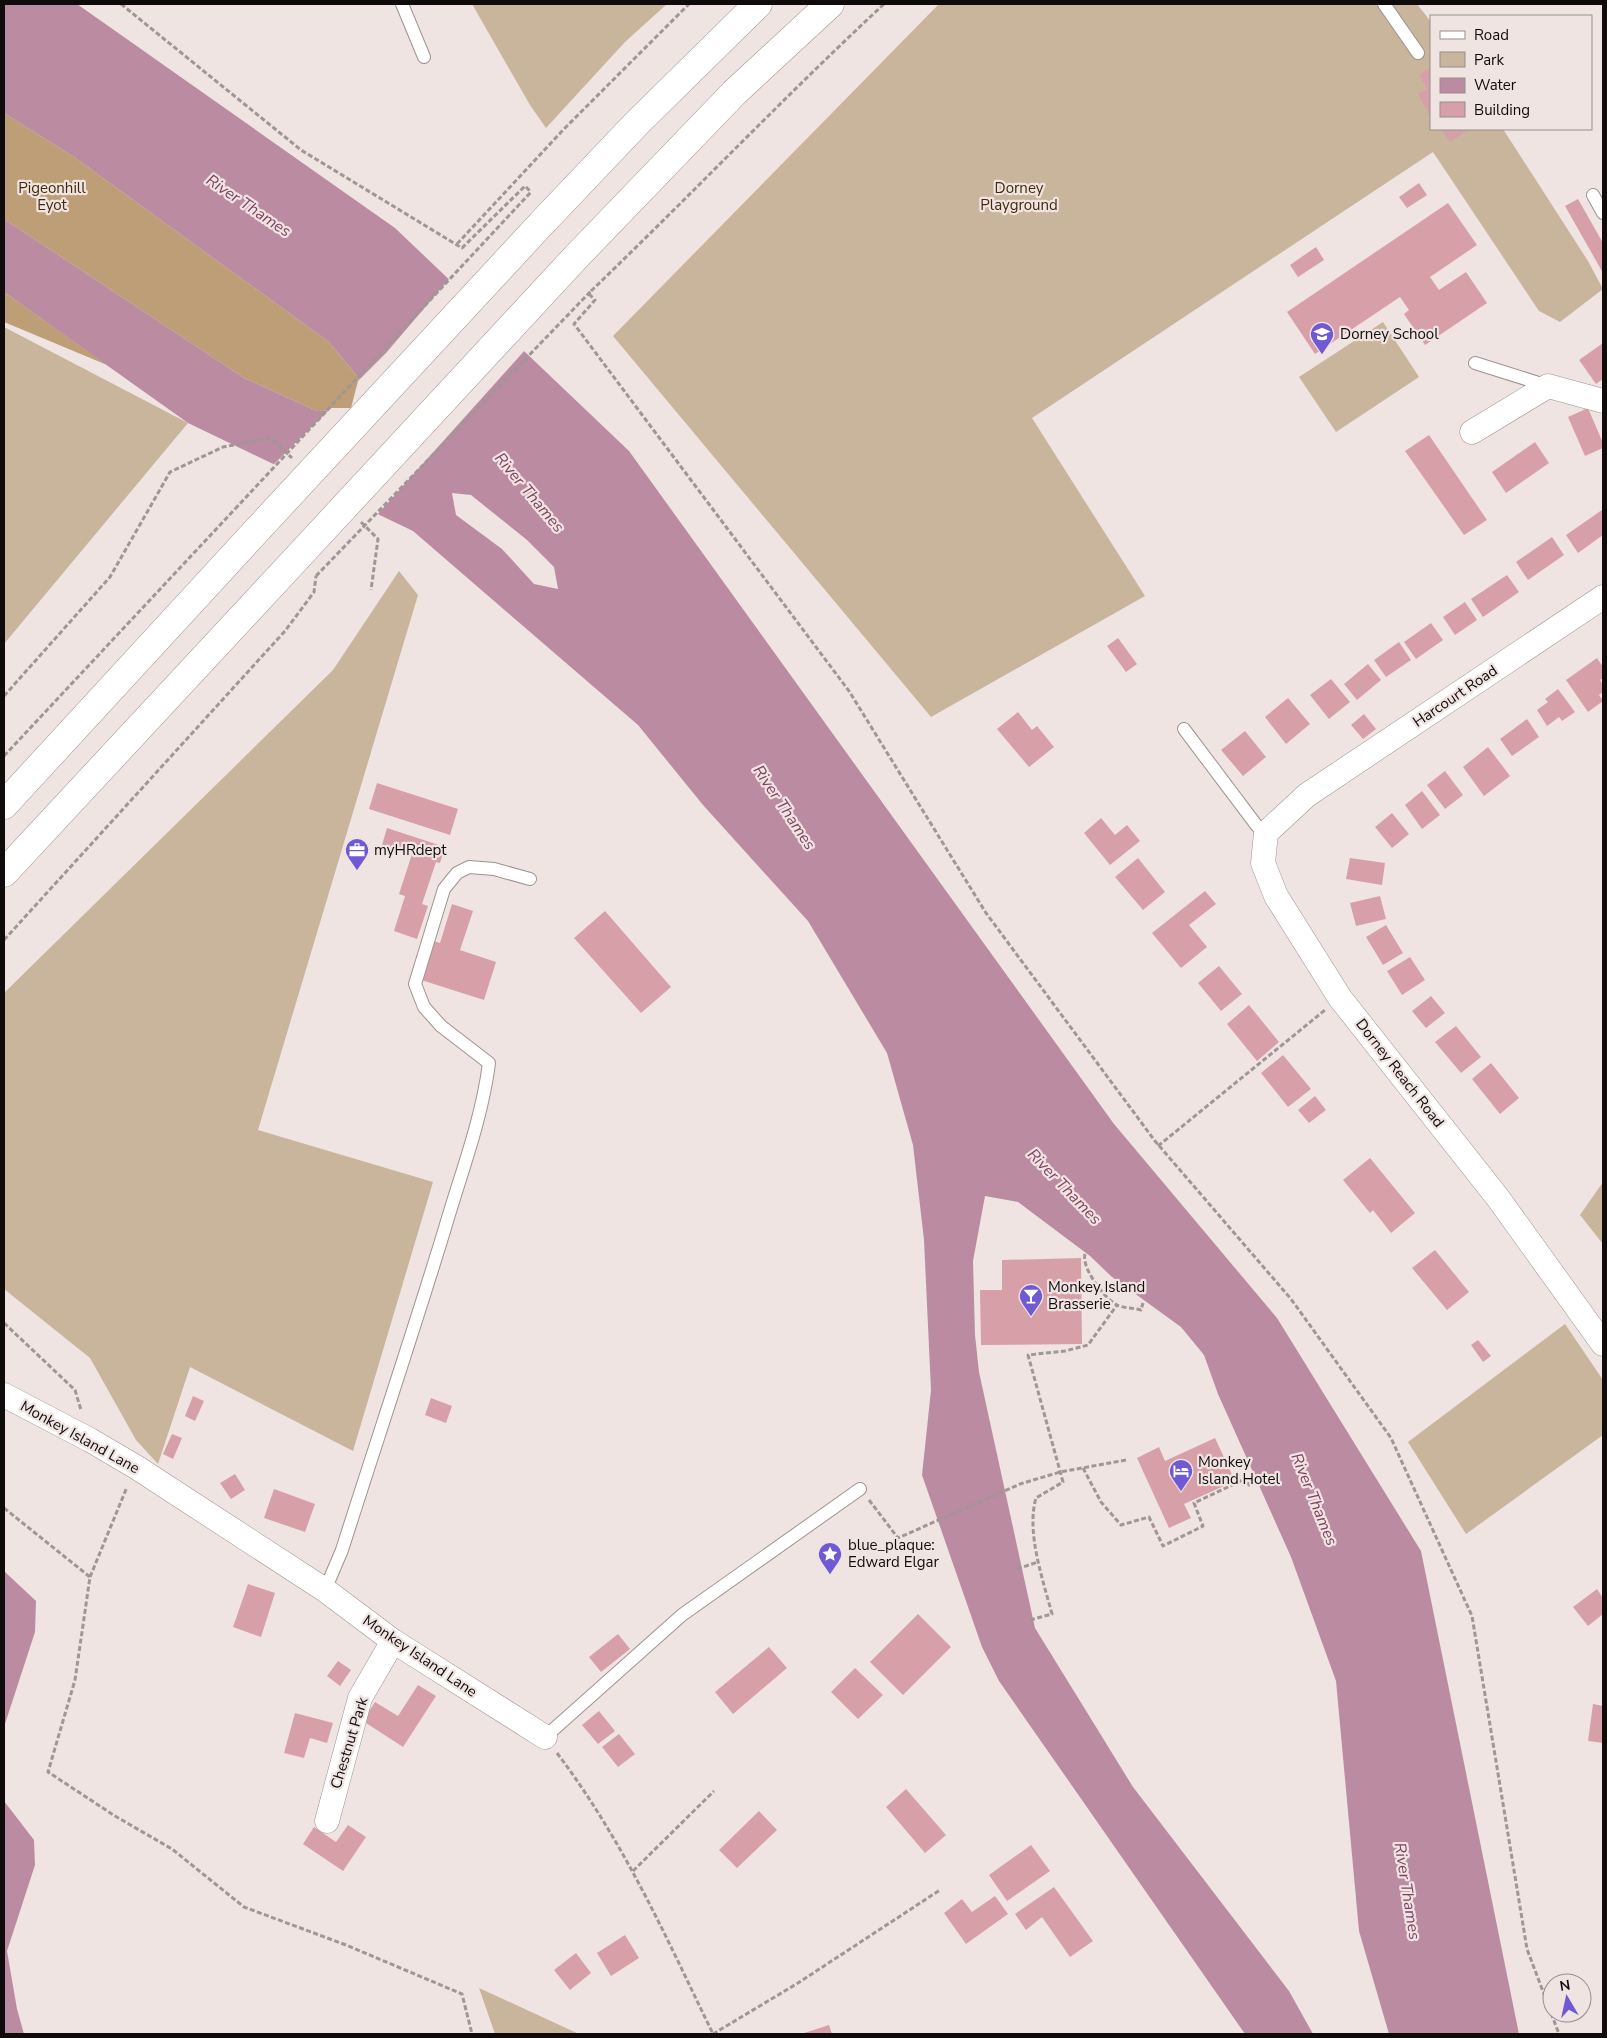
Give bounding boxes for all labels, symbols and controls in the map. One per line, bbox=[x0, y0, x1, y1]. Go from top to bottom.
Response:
legend bbox=[1430, 15, 1592, 130]
text: Road bbox=[1474, 25, 1509, 45]
text: Park bbox=[1474, 50, 1504, 70]
text: Water bbox=[1474, 75, 1517, 95]
text: Building bbox=[1474, 100, 1530, 120]
water label: River Thames bbox=[202, 169, 295, 243]
park label: Pigeonhill Eyot bbox=[18, 178, 86, 215]
park label: Dorney Playground bbox=[980, 178, 1058, 215]
school or university icon: Dorney School bbox=[1309, 321, 1335, 355]
place label: Dorney School bbox=[1340, 324, 1439, 344]
water label: River Thames bbox=[489, 448, 569, 537]
street label: Harcourt Road bbox=[1409, 660, 1501, 732]
water label: River Thames bbox=[748, 761, 821, 855]
office icon: myHRdept bbox=[344, 837, 370, 871]
place label: myHRdept bbox=[374, 840, 447, 860]
street label: Dorney Reach Road bbox=[1351, 1015, 1449, 1131]
water label: River Thames bbox=[1022, 1144, 1106, 1230]
place label: Monkey Island Brasserie bbox=[1048, 1277, 1145, 1314]
bar icon: Monkey Island Brasserie bbox=[1018, 1283, 1044, 1317]
street label: Monkey Island Lane bbox=[17, 1396, 143, 1478]
water label: River Thames bbox=[1286, 1450, 1343, 1549]
place label: Monkey Island Hotel bbox=[1198, 1452, 1280, 1489]
hotel icon: Monkey Island Hotel bbox=[1168, 1458, 1194, 1492]
place label: blue_plaque: Edward Elgar bbox=[848, 1535, 940, 1572]
place icon: blue_plaque: Edward Elgar bbox=[817, 1541, 843, 1575]
street label: Monkey Island Lane bbox=[359, 1610, 481, 1702]
street label: Chestnut Park bbox=[326, 1694, 373, 1791]
water label: River Thames bbox=[1388, 1841, 1426, 1942]
north arrow bbox=[1542, 1973, 1592, 2023]
text: N bbox=[1558, 1975, 1572, 1996]

